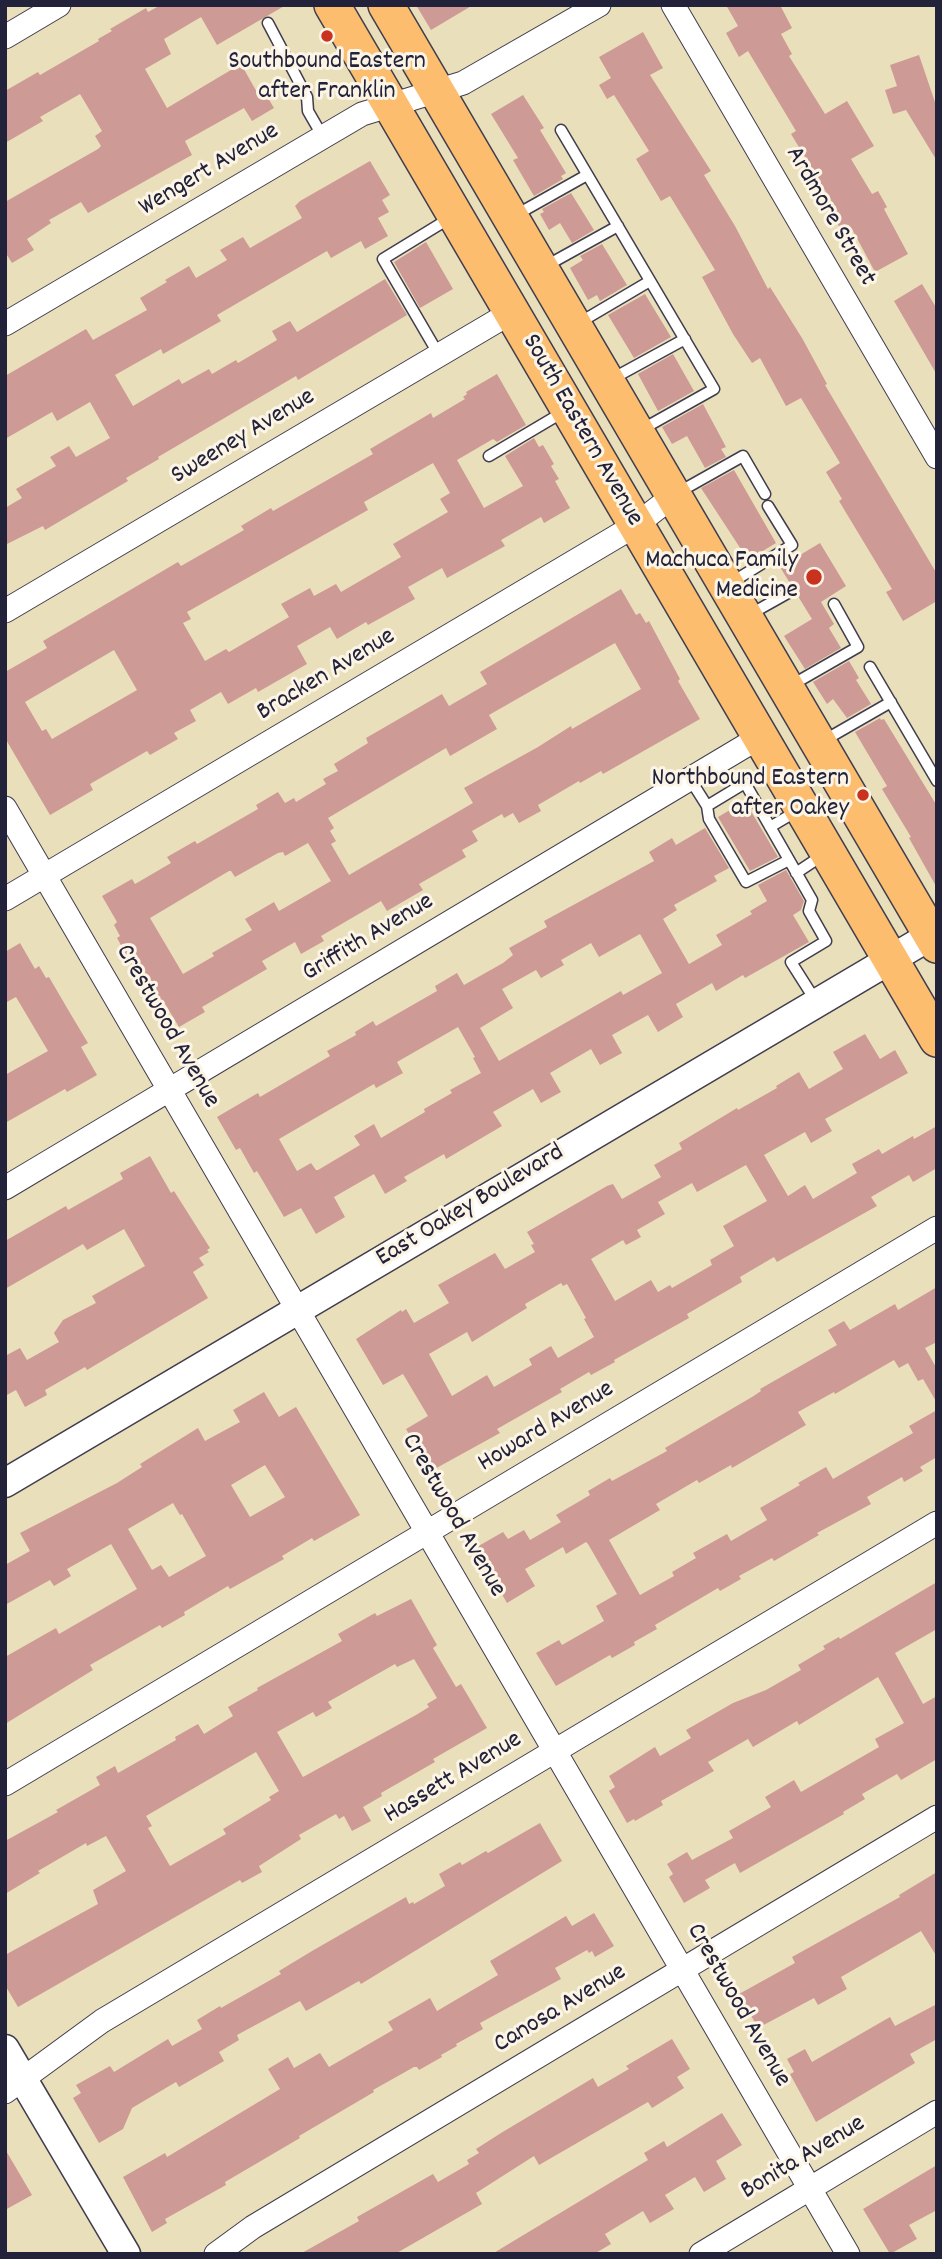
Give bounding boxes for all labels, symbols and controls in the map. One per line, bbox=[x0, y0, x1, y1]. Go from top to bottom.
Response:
marker: Southbound Eastern after Franklin bbox=[319, 28, 335, 44]
place label: Southbound Eastern after Franklin bbox=[228, 47, 426, 108]
street label: Wengert Avenue bbox=[134, 117, 286, 225]
street label: Ardmore Street bbox=[777, 142, 881, 292]
street label: South Eastern Avenue bbox=[513, 329, 649, 533]
street label: Sweeney Avenue bbox=[166, 383, 322, 493]
place label: Machuca Family Medicine bbox=[645, 546, 798, 608]
marker: Machuca Family Medicine bbox=[804, 567, 824, 587]
street label: Bracken Avenue bbox=[252, 623, 402, 729]
place label: Northbound Eastern after Oakey bbox=[652, 764, 849, 826]
marker: Northbound Eastern after Oakey bbox=[855, 787, 871, 803]
street label: Griffith Avenue bbox=[298, 888, 440, 990]
street label: Crestwood Avenue bbox=[107, 940, 225, 1114]
street label: East Oakey Boulevard bbox=[371, 1139, 571, 1275]
street label: Howard Avenue bbox=[473, 1375, 621, 1481]
street label: Crestwood Avenue bbox=[393, 1429, 511, 1603]
street label: Hassett Avenue bbox=[379, 1726, 529, 1832]
street label: Crestwood Avenue bbox=[678, 1919, 796, 2093]
street label: Canosa Avenue bbox=[489, 1958, 633, 2062]
street label: Bonita Avenue bbox=[736, 2110, 872, 2208]

